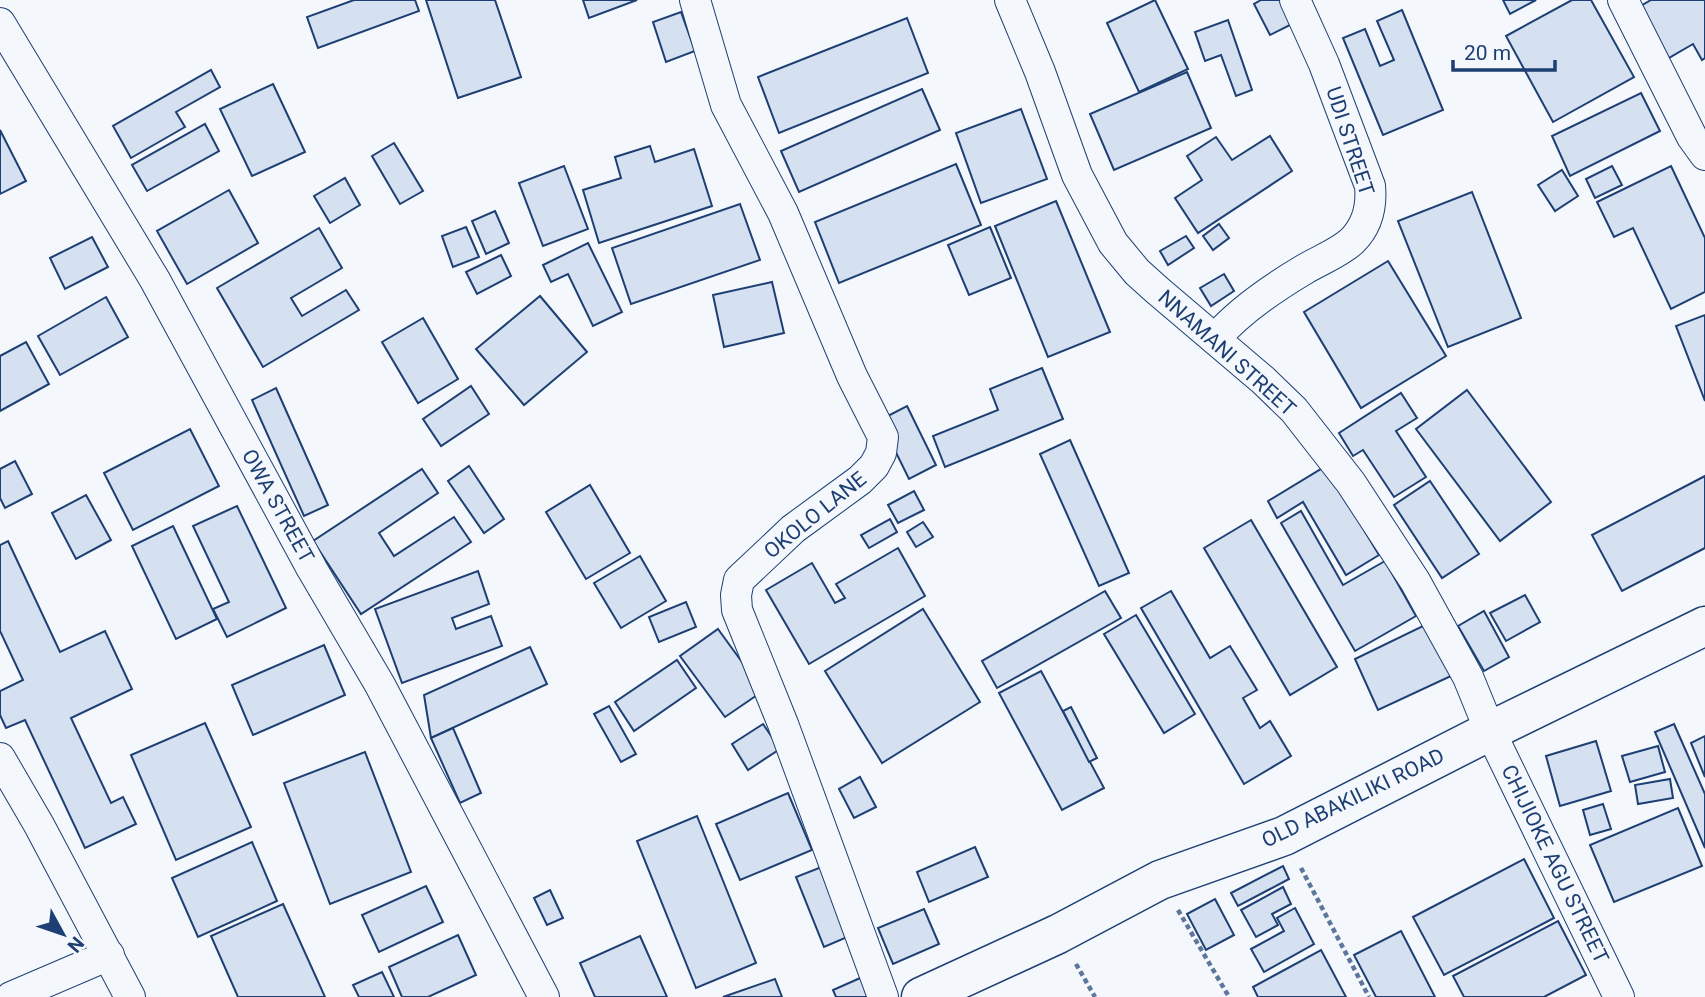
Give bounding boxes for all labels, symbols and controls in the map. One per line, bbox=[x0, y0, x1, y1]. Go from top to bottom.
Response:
scale bar bbox=[1453, 28, 1554, 72]
text: 20 m bbox=[1464, 41, 1511, 65]
street label: UDI STREET bbox=[1321, 84, 1379, 199]
street label: NNAMANI STREET bbox=[1153, 285, 1301, 421]
street label: OWA STREET bbox=[237, 445, 319, 567]
street label: OKOLO LANE bbox=[759, 467, 871, 563]
street label: OLD ABAKILIKI ROAD bbox=[1258, 743, 1448, 853]
street label: CHIJIOKE AGU STREET bbox=[1496, 761, 1614, 968]
north arrow bbox=[28, 899, 98, 969]
text: N bbox=[63, 932, 89, 957]

